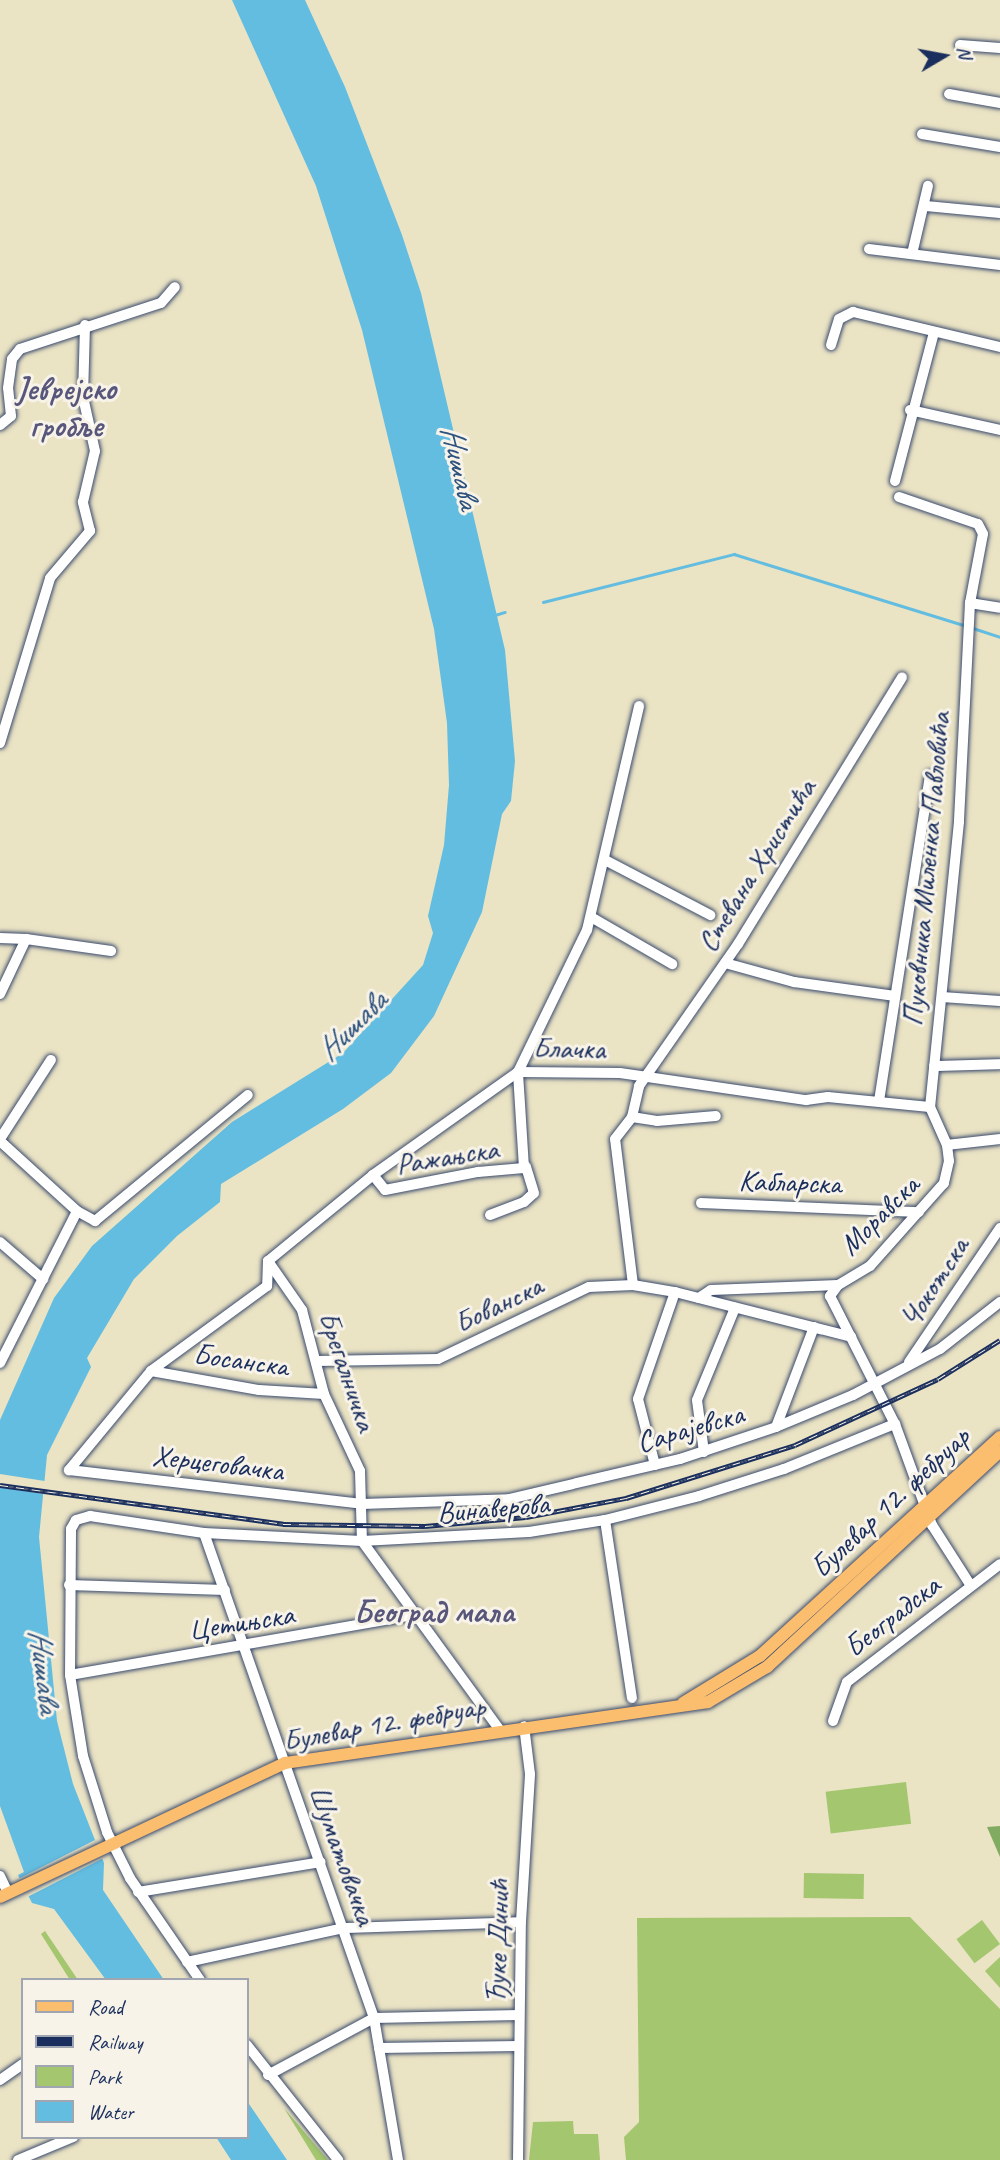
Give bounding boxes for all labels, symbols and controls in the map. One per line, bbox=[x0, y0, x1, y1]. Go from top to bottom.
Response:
north arrow bbox=[909, 21, 979, 91]
text: N bbox=[952, 44, 978, 60]
district label: Јеврејско гробље bbox=[16, 371, 116, 446]
water label: Нишава bbox=[432, 422, 488, 512]
street label: Пуковника Миленка Павловића bbox=[894, 711, 958, 1027]
street label: Стевана Христића bbox=[689, 772, 823, 958]
water label: Нишава bbox=[309, 983, 395, 1069]
street label: Блачка bbox=[533, 1029, 605, 1067]
street label: Ражањска bbox=[393, 1130, 501, 1182]
street label: Кабларска bbox=[738, 1162, 842, 1202]
street label: Моравска bbox=[831, 1167, 927, 1263]
street label: Чокотска bbox=[892, 1230, 976, 1334]
street label: Бованска bbox=[448, 1267, 548, 1341]
street label: Брегалничка bbox=[311, 1306, 385, 1436]
street label: Босанска bbox=[191, 1336, 291, 1384]
street label: Сарајевска bbox=[632, 1396, 748, 1460]
street label: Булевар 12. фебруар bbox=[803, 1419, 977, 1585]
street label: Херцеговачка bbox=[150, 1437, 286, 1489]
street label: Винаверова bbox=[436, 1485, 550, 1531]
street label: Београдска bbox=[837, 1567, 947, 1665]
district label: Београд мала bbox=[354, 1592, 514, 1632]
street label: Цетињска bbox=[186, 1596, 296, 1648]
water label: Нишава bbox=[20, 1627, 68, 1715]
street label: Булевар 12. фебруар bbox=[280, 1688, 488, 1758]
street label: Шуматовачка bbox=[301, 1780, 385, 1930]
street label: Ђуке Динић bbox=[477, 1878, 517, 2006]
legend bbox=[21, 1978, 248, 2139]
text: Road bbox=[88, 1994, 123, 2020]
text: Railway bbox=[88, 2029, 142, 2055]
text: Park bbox=[88, 2064, 121, 2090]
text: Water bbox=[88, 2099, 134, 2125]

